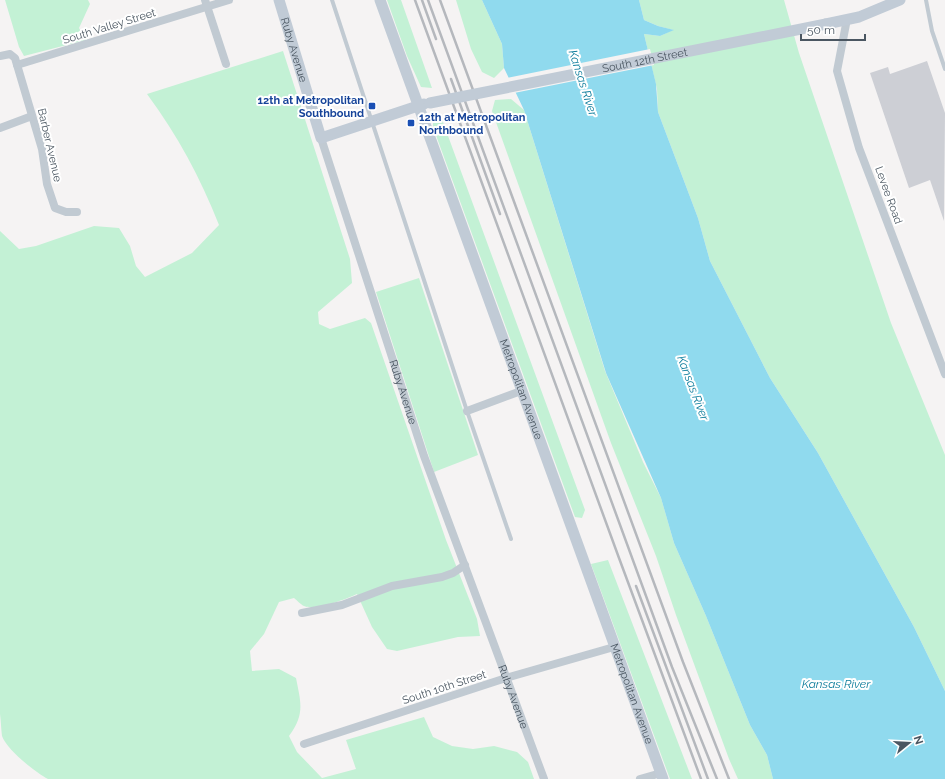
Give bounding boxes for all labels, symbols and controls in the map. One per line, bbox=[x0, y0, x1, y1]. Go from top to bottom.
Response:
street label: South Valley Street bbox=[61, 6, 157, 47]
street label: Ruby Avenue bbox=[278, 16, 310, 84]
scale bar bbox=[801, 16, 865, 42]
text: 50 m bbox=[807, 23, 835, 37]
street label: South 12th Street bbox=[601, 46, 689, 75]
water label: Kansas River bbox=[566, 48, 601, 119]
place label: 12th at Metropolitan Southbound bbox=[258, 94, 364, 120]
marker: 12th at Metropolitan Southbound bbox=[367, 101, 377, 111]
street label: Barber Avenue bbox=[35, 107, 64, 184]
place label: 12th at Metropolitan Northbound bbox=[419, 111, 526, 137]
marker: 12th at Metropolitan Northbound bbox=[406, 118, 416, 128]
street label: Levee Road bbox=[872, 165, 905, 226]
street label: Metropolitan Avenue bbox=[497, 337, 545, 442]
water label: Kansas River bbox=[674, 353, 712, 423]
street label: Ruby Avenue bbox=[386, 358, 419, 427]
street label: Metropolitan Avenue bbox=[607, 642, 656, 746]
street label: Ruby Avenue bbox=[495, 663, 531, 731]
street label: South 10th Street bbox=[401, 668, 488, 707]
water label: Kansas River bbox=[802, 677, 871, 691]
north arrow bbox=[889, 723, 929, 763]
text: N bbox=[911, 734, 926, 746]

